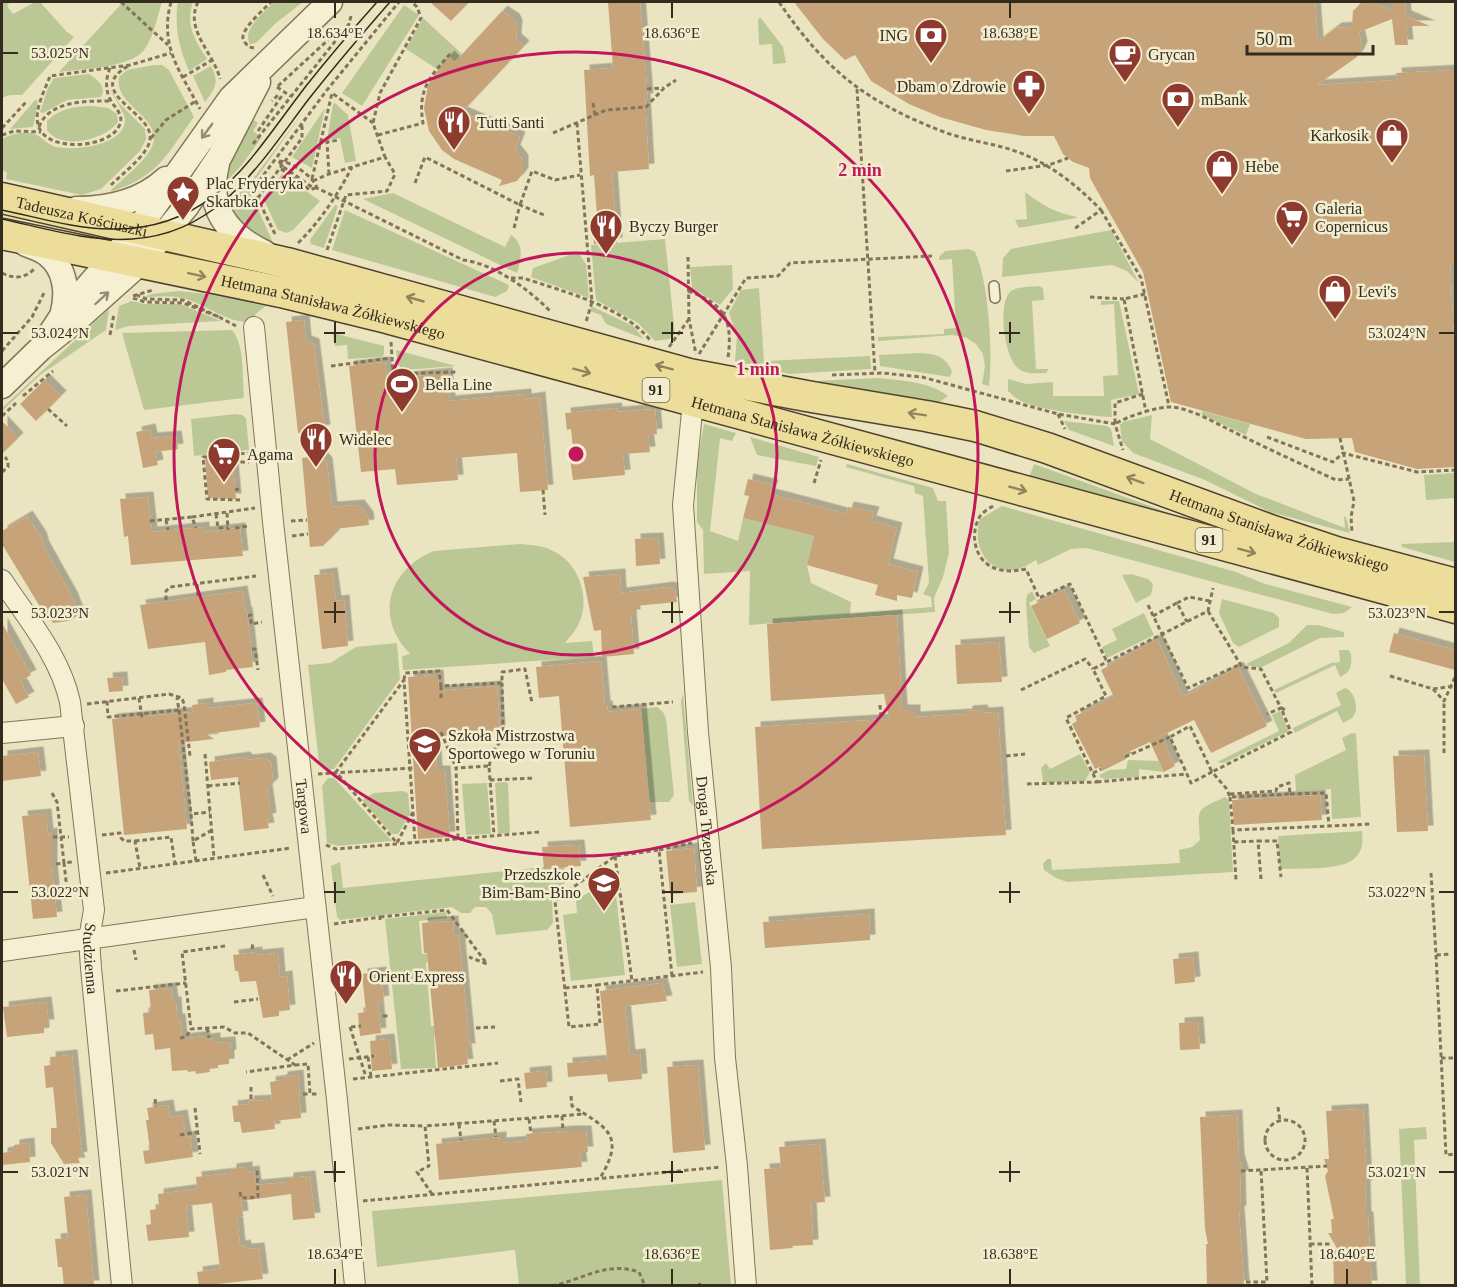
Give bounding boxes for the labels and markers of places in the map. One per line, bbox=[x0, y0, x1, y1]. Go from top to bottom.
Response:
bank icon: ING bbox=[913, 17, 949, 64]
place label: ING bbox=[880, 27, 908, 44]
cafe icon: Grycan bbox=[1107, 36, 1143, 83]
place label: Grycan bbox=[1148, 46, 1195, 64]
pharmacy icon: Dbam o Zdrowie bbox=[1011, 68, 1047, 115]
place label: Dbam o Zdrowie bbox=[897, 78, 1006, 95]
bank icon: mBank bbox=[1160, 81, 1196, 128]
place label: mBank bbox=[1201, 91, 1247, 108]
restaurant icon: Tutti Santi bbox=[436, 104, 472, 151]
place label: Tutti Santi bbox=[477, 114, 545, 131]
shop icon: Karkosik bbox=[1374, 117, 1410, 164]
place label: Karkosik bbox=[1310, 127, 1369, 144]
shop icon: Hebe bbox=[1204, 148, 1240, 195]
place label: Hebe bbox=[1245, 158, 1279, 175]
place icon: Plac Fryderyka Skarbka bbox=[165, 174, 201, 221]
place label: Plac Fryderyka Skarbka bbox=[206, 175, 303, 210]
supermarket icon: Galeria Copernicus bbox=[1274, 199, 1310, 246]
place label: Galeria Copernicus bbox=[1315, 200, 1388, 236]
restaurant icon: Byczy Burger bbox=[588, 208, 624, 255]
place label: Byczy Burger bbox=[629, 218, 719, 236]
shop icon: Levi's bbox=[1317, 273, 1353, 320]
place label: Levi's bbox=[1358, 283, 1396, 300]
sports icon: Bella Line bbox=[384, 366, 420, 413]
place label: Bella Line bbox=[425, 376, 492, 393]
restaurant icon: Widelec bbox=[298, 421, 334, 468]
place label: Widelec bbox=[339, 431, 392, 448]
supermarket icon: Agama bbox=[206, 436, 242, 483]
centre of rings bbox=[566, 444, 586, 464]
place label: Agama bbox=[247, 446, 293, 464]
school or university icon: Szkoła Mistrzostwa Sportowego w Toruniu bbox=[407, 726, 443, 773]
place label: Szkoła Mistrzostwa Sportowego w Toruniu bbox=[448, 727, 595, 763]
school or university icon: Przedszkole Bim-Bam-Bino bbox=[586, 865, 622, 912]
place label: Przedszkole Bim-Bam-Bino bbox=[481, 866, 581, 901]
restaurant icon: Orient Express bbox=[328, 958, 364, 1005]
place label: Orient Express bbox=[369, 968, 465, 986]

